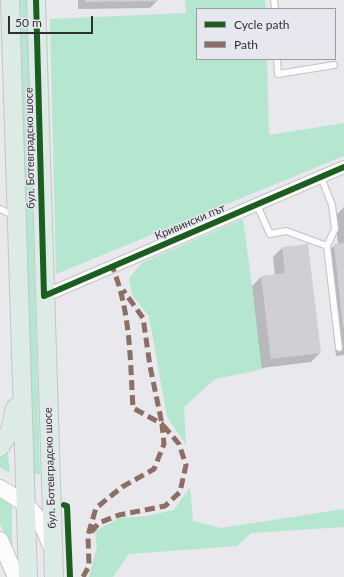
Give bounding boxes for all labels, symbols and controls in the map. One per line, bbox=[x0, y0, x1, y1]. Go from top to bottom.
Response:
scale bar bbox=[10, 8, 95, 34]
legend bbox=[196, 8, 336, 60]
text: 50 m bbox=[15, 15, 42, 30]
text: Cycle path bbox=[234, 17, 289, 32]
text: Path bbox=[234, 37, 258, 52]
street label: бул. Ботевградско шосе bbox=[22, 87, 38, 209]
street label: Кривински път bbox=[153, 201, 227, 243]
street label: бул. Ботевградско шосе bbox=[41, 407, 59, 529]

